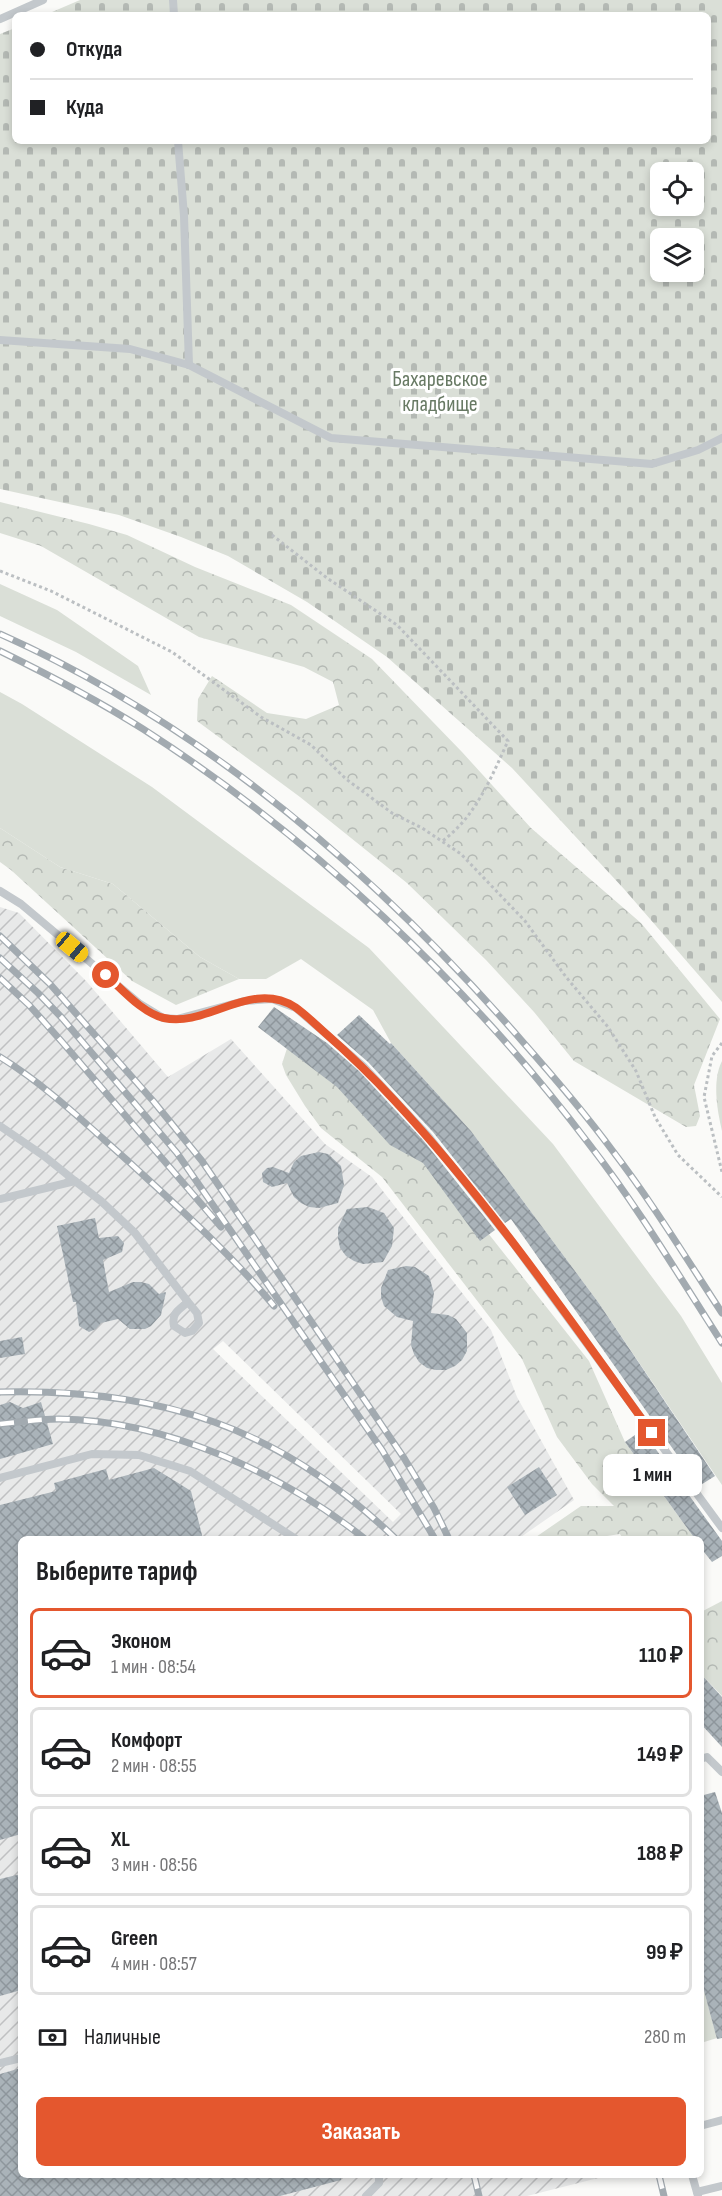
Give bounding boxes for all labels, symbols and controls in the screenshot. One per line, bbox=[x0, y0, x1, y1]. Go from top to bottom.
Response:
text: Откуда bbox=[66, 36, 122, 63]
text: Куда bbox=[66, 94, 104, 121]
map controls bbox=[650, 162, 704, 282]
button: locate bbox=[650, 162, 704, 216]
button: layers bbox=[650, 228, 704, 282]
park label: Бахаревское кладбище bbox=[392, 366, 488, 418]
car bbox=[52, 929, 92, 965]
route start bbox=[92, 961, 119, 988]
route end bbox=[638, 1419, 665, 1446]
callout: 1 мин bbox=[602, 1454, 702, 1496]
text: 1 мин bbox=[633, 1463, 672, 1487]
text: Выберите тариф bbox=[36, 1556, 198, 1588]
icon: car bbox=[39, 1626, 93, 1680]
text: Эконом bbox=[111, 1628, 171, 1655]
text: 110 ₽ bbox=[639, 1642, 683, 1669]
text: 1 мин · 08:54 bbox=[111, 1655, 196, 1679]
icon: car bbox=[39, 1725, 93, 1779]
text: Комфорт bbox=[111, 1727, 182, 1754]
text: 149 ₽ bbox=[637, 1741, 683, 1768]
text: 2 мин · 08:55 bbox=[111, 1754, 197, 1778]
icon: car bbox=[39, 1824, 93, 1878]
text: XL bbox=[111, 1826, 130, 1853]
text: 188 ₽ bbox=[637, 1840, 683, 1867]
text: 3 мин · 08:56 bbox=[111, 1853, 198, 1877]
icon: car bbox=[39, 1923, 93, 1977]
text: Green bbox=[111, 1925, 158, 1952]
text: 99 ₽ bbox=[646, 1939, 683, 1966]
text: 4 мин · 08:57 bbox=[111, 1952, 197, 1976]
icon: cash bbox=[36, 2021, 69, 2054]
text: Наличные bbox=[84, 2024, 161, 2051]
text: 280 m bbox=[644, 2025, 686, 2049]
button: Заказать bbox=[36, 2097, 686, 2166]

